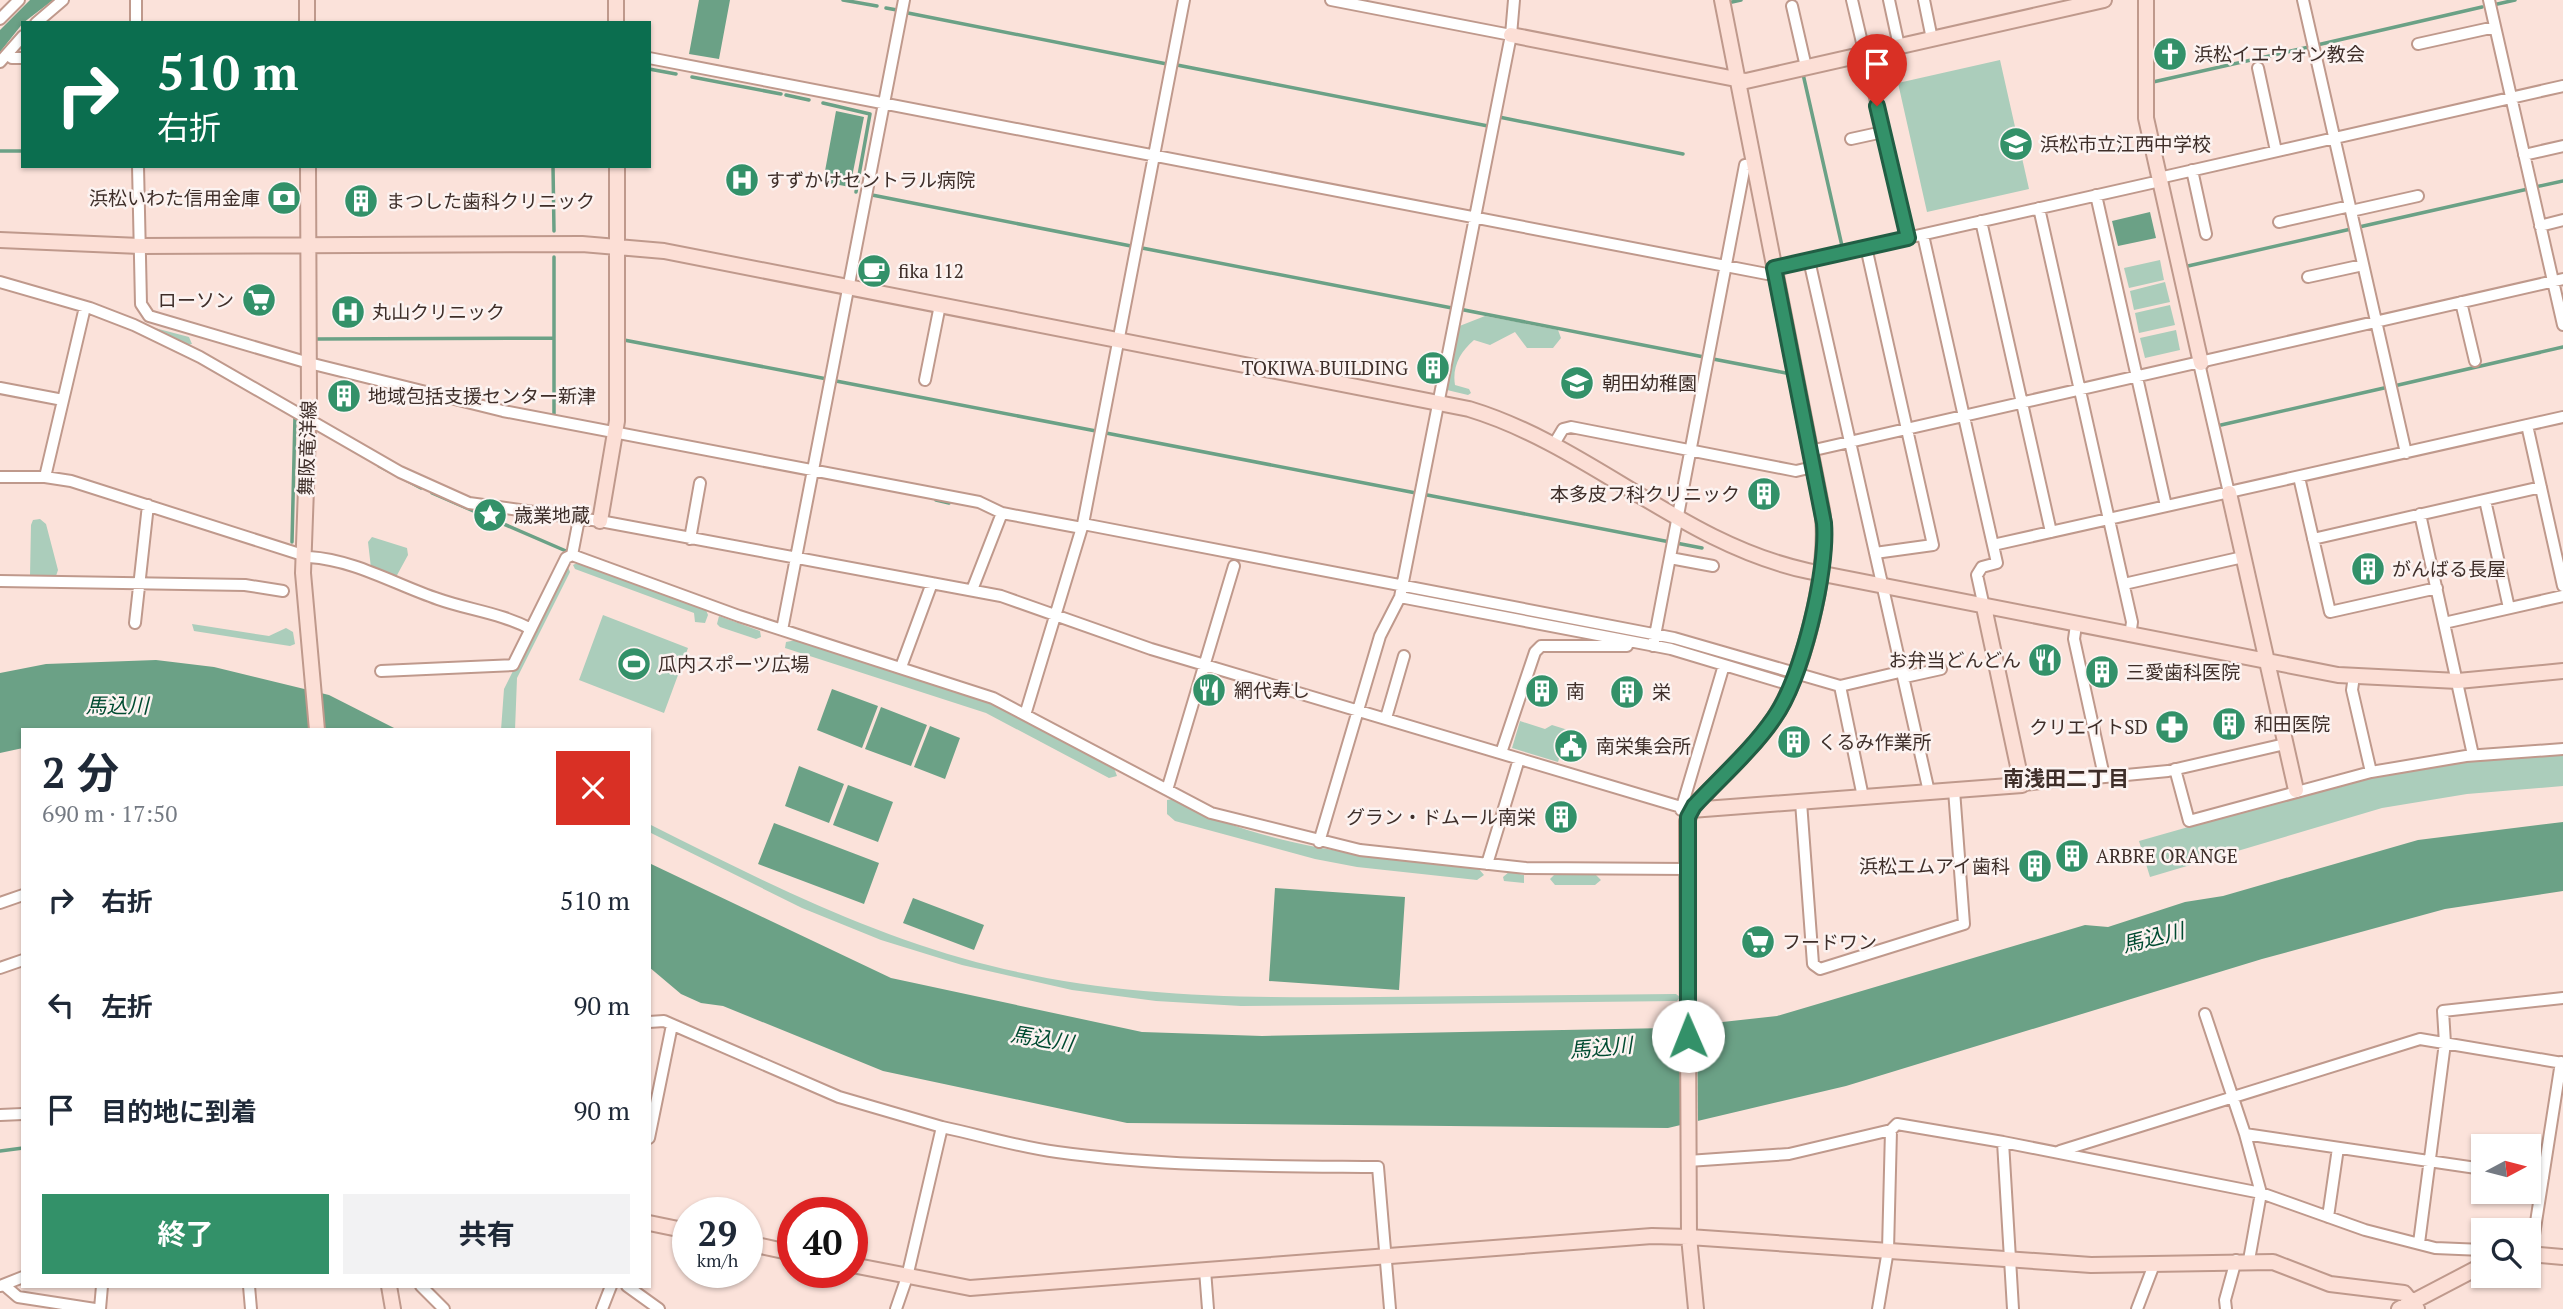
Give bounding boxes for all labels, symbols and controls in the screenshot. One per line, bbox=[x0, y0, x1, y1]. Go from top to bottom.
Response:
pin bbox=[1847, 34, 1907, 106]
church icon: 浜松イエウォン教会 bbox=[2151, 35, 2189, 73]
text: 510 m bbox=[157, 39, 299, 104]
place label: 浜松イエウォン教会 bbox=[2194, 41, 2365, 66]
icon: arrive bbox=[1858, 45, 1896, 83]
icon: right bbox=[42, 49, 133, 140]
text: 右折 bbox=[157, 106, 221, 148]
school or university icon: 浜松市立江西中学校 bbox=[1997, 125, 2035, 163]
place label: 浜松市立江西中学校 bbox=[2040, 131, 2211, 156]
hospital icon: すずかけセントラル病院 bbox=[723, 161, 761, 199]
place label: すずかけセントラル病院 bbox=[766, 167, 975, 192]
bank icon: 浜松いわた信用金庫 bbox=[265, 179, 303, 217]
building icon: まつした歯科クリニック bbox=[342, 182, 380, 220]
place label: 浜松いわた信用金庫 bbox=[89, 185, 260, 210]
place label: まつした歯科クリニック bbox=[386, 188, 595, 213]
cafe icon: fika 112 bbox=[855, 252, 893, 290]
place label: fika 112 bbox=[898, 258, 964, 283]
supermarket icon: ローソン bbox=[240, 281, 278, 319]
place label: ローソン bbox=[158, 287, 234, 312]
hospital icon: 丸山クリニック bbox=[329, 293, 367, 331]
place label: 丸山クリニック bbox=[372, 299, 505, 324]
building icon: TOKIWA BUILDING bbox=[1414, 349, 1452, 387]
place label: TOKIWA BUILDING bbox=[1242, 355, 1408, 380]
school or university icon: 朝田幼稚園 bbox=[1558, 364, 1596, 402]
place label: 朝田幼稚園 bbox=[1602, 370, 1697, 395]
building icon: 地域包括支援センター新津 bbox=[325, 377, 363, 415]
place label: 地域包括支援センター新津 bbox=[368, 383, 596, 408]
street label: 舞阪竜洋線 bbox=[292, 400, 321, 496]
building icon: 本多皮フ科クリニック bbox=[1745, 475, 1783, 513]
place label: 本多皮フ科クリニック bbox=[1550, 481, 1740, 506]
place icon: 歳業地蔵 bbox=[471, 496, 509, 534]
place label: 歳業地蔵 bbox=[514, 502, 590, 527]
building icon: がんばる長屋 bbox=[2349, 550, 2387, 588]
place label: がんばる長屋 bbox=[2392, 556, 2506, 581]
restaurant icon: お弁当どんどん bbox=[2026, 641, 2064, 679]
sports icon: 瓜内スポーツ広場 bbox=[615, 645, 653, 683]
place label: お弁当どんどん bbox=[1889, 647, 2021, 672]
place label: 瓜内スポーツ広場 bbox=[658, 651, 810, 676]
building icon: 三愛歯科医院 bbox=[2083, 653, 2121, 691]
place label: 三愛歯科医院 bbox=[2126, 659, 2240, 684]
restaurant icon: 網代寿し bbox=[1190, 671, 1228, 709]
building icon: 南 bbox=[1523, 672, 1561, 710]
building icon: 栄 bbox=[1608, 673, 1646, 711]
place label: 網代寿し bbox=[1234, 677, 1310, 702]
place label: 南 bbox=[1566, 678, 1585, 703]
place label: 栄 bbox=[1652, 679, 1671, 704]
water label: 馬込川 bbox=[86, 691, 150, 719]
building icon: 和田医院 bbox=[2210, 705, 2248, 743]
pharmacy icon: クリエイトSD bbox=[2153, 708, 2191, 746]
place label: 和田医院 bbox=[2254, 711, 2330, 736]
place label: クリエイトSD bbox=[2029, 714, 2148, 739]
building icon: くるみ作業所 bbox=[1775, 723, 1813, 761]
public building icon: 南栄集会所 bbox=[1552, 727, 1590, 765]
place label: くるみ作業所 bbox=[1818, 729, 1932, 754]
place label: 南栄集会所 bbox=[1596, 733, 1691, 758]
text: 2 分 bbox=[42, 744, 119, 800]
button: close bbox=[556, 751, 630, 825]
district label: 南浅田二丁目 bbox=[2003, 764, 2129, 792]
text: 690 m · 17:50 bbox=[42, 798, 177, 829]
building icon: グラン・ドムール南栄 bbox=[1542, 798, 1580, 836]
place label: グラン・ドムール南栄 bbox=[1346, 804, 1536, 829]
building icon: ARBRE ORANGE bbox=[2053, 837, 2091, 875]
place label: ARBRE ORANGE bbox=[2096, 843, 2238, 868]
building icon: 浜松エムアイ歯科 bbox=[2016, 847, 2054, 885]
place label: 浜松エムアイ歯科 bbox=[1859, 853, 2010, 878]
icon: right bbox=[42, 881, 80, 919]
text: 510 m bbox=[560, 883, 630, 917]
text: 右折 bbox=[101, 884, 153, 918]
water label: 馬込川 bbox=[2119, 915, 2189, 958]
supermarket icon: フードワン bbox=[1739, 923, 1777, 961]
place label: フードワン bbox=[1782, 929, 1877, 954]
icon: left bbox=[42, 986, 80, 1024]
text: 90 m bbox=[574, 988, 630, 1022]
text: 左折 bbox=[101, 989, 153, 1023]
position arrow bbox=[1651, 999, 1725, 1073]
water label: 馬込川 bbox=[1009, 1019, 1077, 1057]
water label: 馬込川 bbox=[1568, 1030, 1636, 1064]
icon: arrive bbox=[42, 1091, 80, 1129]
text: 90 m bbox=[574, 1093, 630, 1127]
text: 目的地に到着 bbox=[101, 1094, 257, 1128]
north arrow bbox=[2471, 1134, 2541, 1204]
map controls bbox=[2471, 1134, 2541, 1288]
button: 終了 bbox=[42, 1194, 329, 1274]
button: 共有 bbox=[343, 1194, 630, 1274]
speed limit sign: 40 bbox=[777, 1197, 868, 1288]
text: 29 bbox=[698, 1210, 737, 1256]
button: search bbox=[2471, 1218, 2541, 1288]
text: km/h bbox=[697, 1248, 738, 1272]

